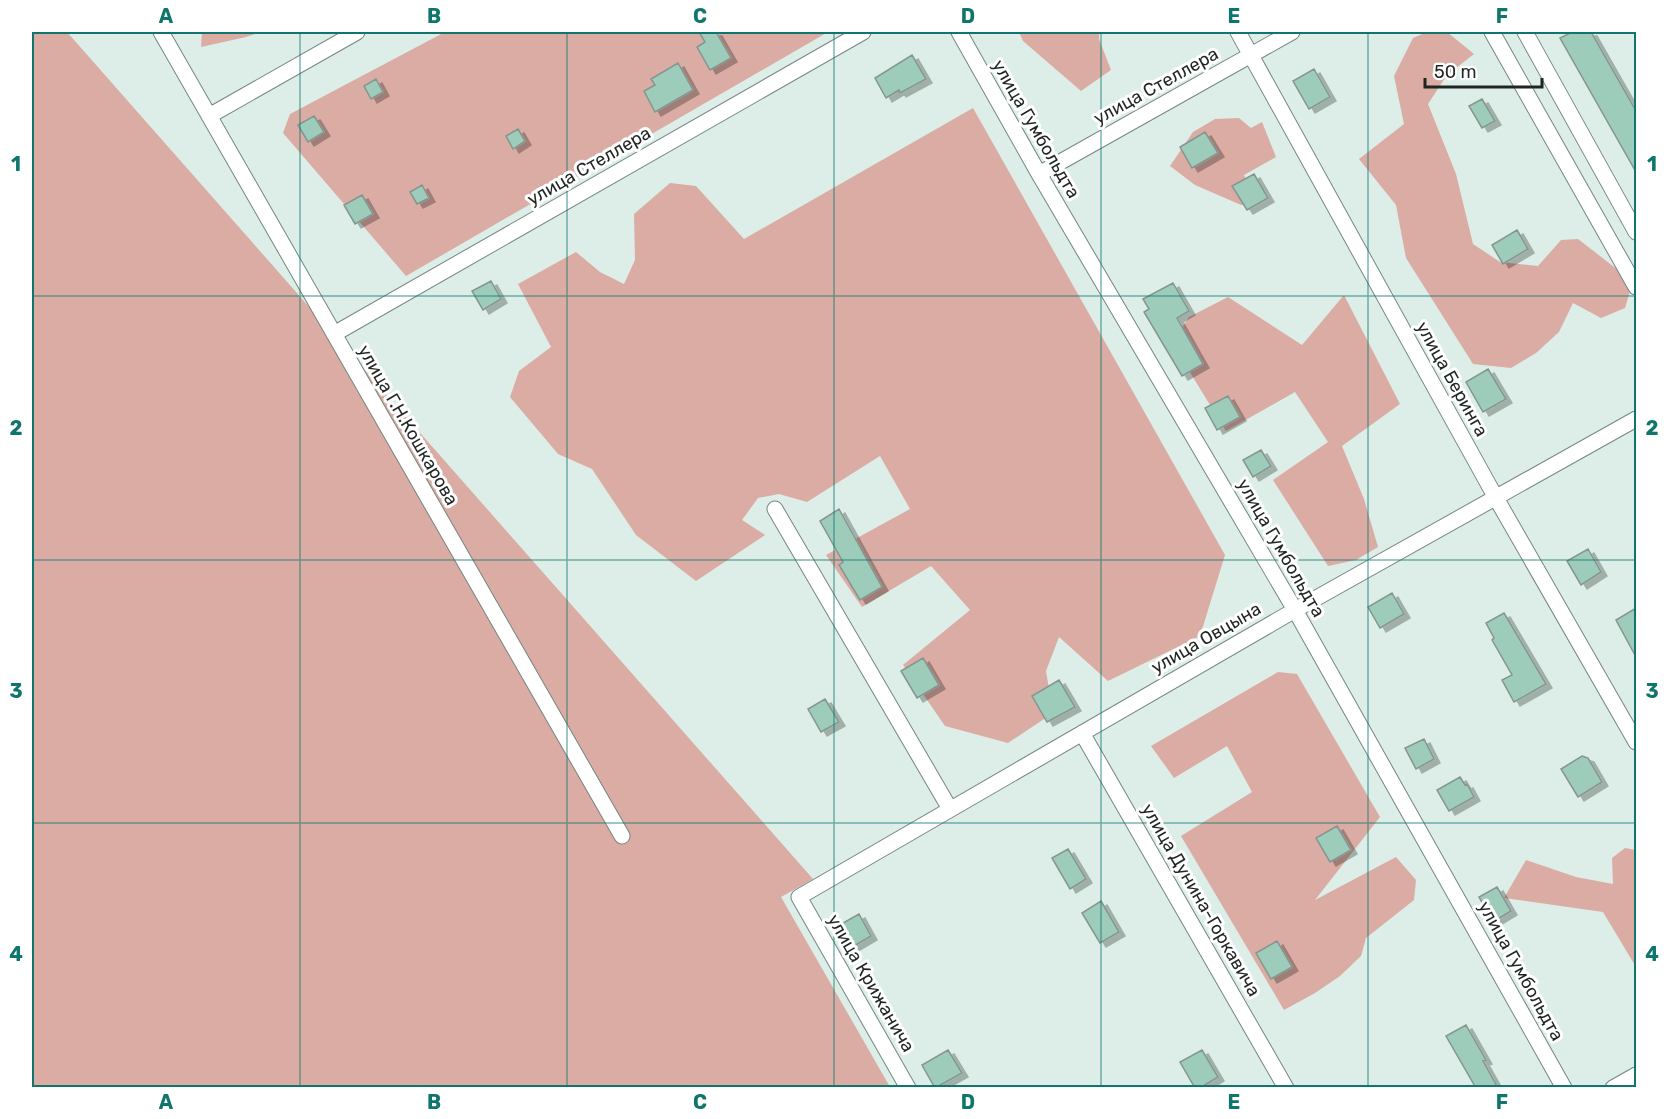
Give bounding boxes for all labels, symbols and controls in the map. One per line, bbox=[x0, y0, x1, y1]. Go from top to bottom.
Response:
text: A bbox=[159, 4, 174, 28]
text: B bbox=[427, 4, 441, 28]
text: C bbox=[693, 4, 707, 28]
text: D bbox=[961, 4, 975, 28]
text: E bbox=[1228, 4, 1240, 28]
text: F bbox=[1496, 4, 1508, 28]
street label: улица Стеллера bbox=[1090, 43, 1222, 129]
scale bar bbox=[1425, 51, 1542, 89]
street label: улица Гумбольдта bbox=[987, 56, 1085, 202]
text: 50 m bbox=[1434, 61, 1477, 83]
street label: улица Стеллера bbox=[523, 122, 655, 210]
text: 1 bbox=[11, 152, 21, 176]
text: 1 bbox=[1647, 152, 1657, 176]
street label: улица Беринга bbox=[1411, 318, 1493, 440]
street label: улица Г.Н.Кошкарова bbox=[353, 341, 463, 509]
text: 2 bbox=[10, 416, 23, 440]
text: 2 bbox=[1646, 416, 1659, 440]
street label: улица Гумбольдта bbox=[1232, 475, 1330, 621]
street label: улица Овцына bbox=[1147, 598, 1265, 678]
text: 3 bbox=[9, 679, 23, 703]
text: 3 bbox=[1645, 679, 1659, 703]
street label: улица Дунина-Горкавича bbox=[1137, 800, 1265, 1000]
street label: улица Гумбольдта bbox=[1473, 897, 1569, 1045]
street label: улица Крижанича bbox=[823, 910, 919, 1056]
text: 4 bbox=[9, 942, 23, 966]
text: 4 bbox=[1645, 942, 1659, 966]
text: A bbox=[159, 1090, 174, 1114]
text: B bbox=[427, 1090, 441, 1114]
text: C bbox=[693, 1090, 707, 1114]
text: D bbox=[961, 1090, 975, 1114]
text: E bbox=[1228, 1090, 1240, 1114]
text: F bbox=[1496, 1090, 1508, 1114]

